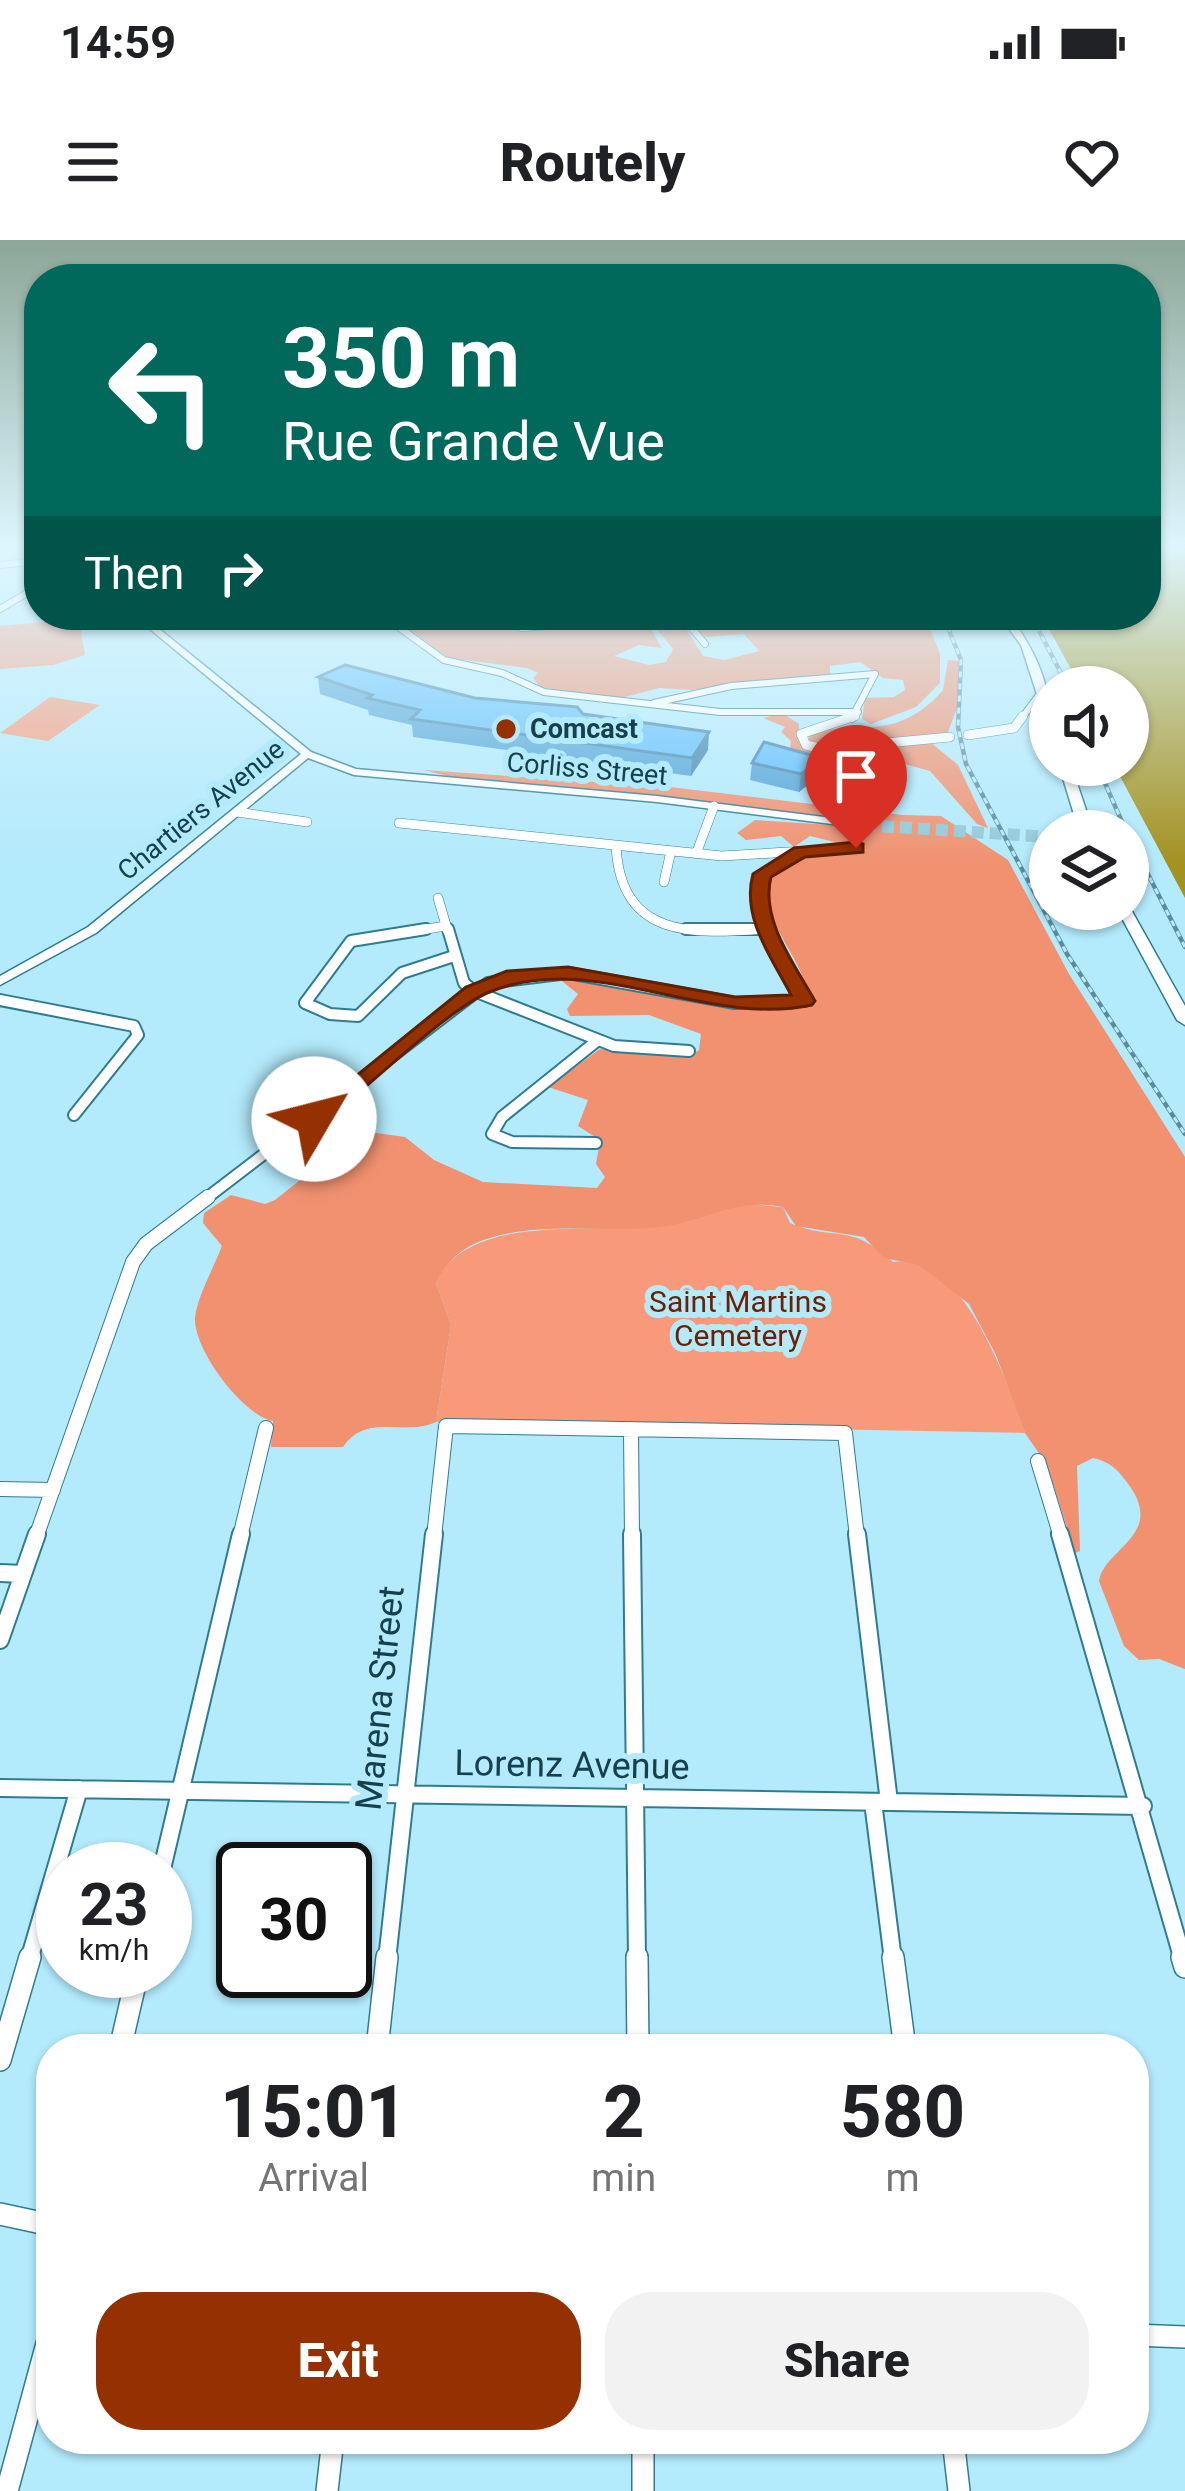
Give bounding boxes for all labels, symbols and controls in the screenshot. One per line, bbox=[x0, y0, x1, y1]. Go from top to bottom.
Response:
text: 14:59 bbox=[60, 16, 176, 69]
icon: menu bbox=[60, 129, 126, 195]
icon: heart bbox=[1059, 129, 1125, 195]
text: Routely bbox=[500, 131, 685, 194]
text: 350 m bbox=[282, 309, 520, 408]
icon: left bbox=[84, 312, 240, 468]
text: Rue Grande Vue bbox=[282, 410, 665, 473]
icon: right bbox=[208, 540, 274, 606]
text: Then bbox=[84, 547, 184, 600]
map controls bbox=[1029, 666, 1149, 930]
button: sound bbox=[1029, 666, 1149, 786]
place label: Comcast bbox=[530, 713, 638, 745]
marker: Comcast bbox=[493, 716, 519, 742]
pin bbox=[805, 725, 907, 848]
street label: Chartiers Avenue bbox=[111, 733, 291, 887]
icon: arrive bbox=[823, 743, 889, 809]
street label: Corliss Street bbox=[505, 746, 669, 792]
button: layers bbox=[1029, 810, 1149, 930]
position arrow bbox=[251, 1056, 377, 1182]
park label: Saint Martins Cemetery bbox=[649, 1284, 827, 1353]
street label: Marena Street bbox=[347, 1584, 413, 1812]
street label: Lorenz Avenue bbox=[454, 1742, 690, 1788]
speed limit sign: 30 bbox=[216, 1842, 372, 1998]
text: 23 bbox=[80, 1869, 148, 1940]
text: km/h bbox=[79, 1932, 149, 1967]
text: 15:01 bbox=[220, 2070, 407, 2155]
text: 2 bbox=[603, 2070, 644, 2155]
text: 580 bbox=[840, 2070, 965, 2155]
text: Arrival bbox=[258, 2155, 369, 2201]
text: min bbox=[591, 2155, 656, 2201]
text: m bbox=[886, 2155, 920, 2201]
button: Exit bbox=[96, 2292, 581, 2430]
button: Share bbox=[605, 2292, 1089, 2430]

